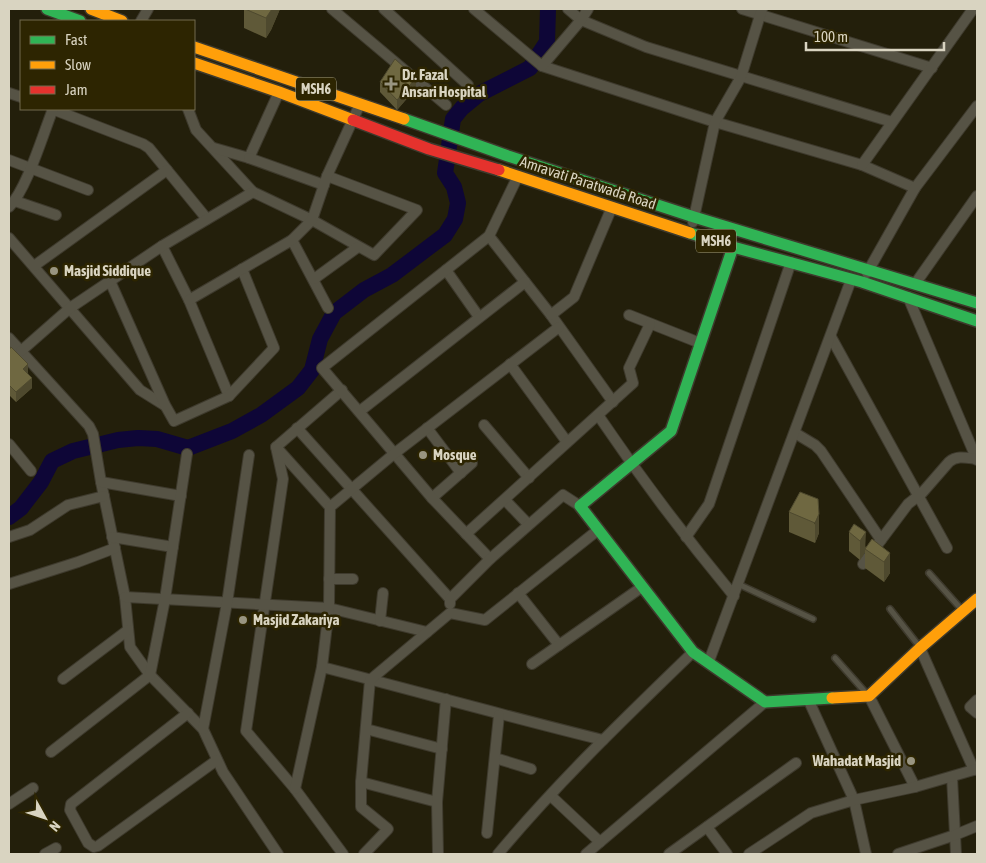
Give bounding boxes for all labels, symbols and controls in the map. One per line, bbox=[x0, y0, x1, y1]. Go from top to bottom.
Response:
legend bbox=[20, 20, 195, 110]
scale bar bbox=[806, 20, 944, 52]
text: 100 m bbox=[814, 28, 848, 45]
text: Fast bbox=[65, 31, 87, 48]
text: Slow bbox=[65, 56, 91, 73]
place label: Dr. Fazal Ansari Hospital bbox=[401, 66, 487, 100]
marker: Dr. Fazal Ansari Hospital bbox=[384, 77, 398, 91]
road number: MSH6 bbox=[296, 78, 336, 100]
text: Jam bbox=[65, 81, 88, 98]
street label: Amravati Paratwada Road bbox=[518, 152, 658, 213]
road number: MSH6 bbox=[696, 230, 736, 252]
place label: Masjid Siddique bbox=[64, 262, 151, 279]
marker: Masjid Siddique bbox=[48, 265, 60, 277]
place label: Mosque bbox=[433, 446, 477, 463]
marker: Mosque bbox=[417, 449, 429, 461]
place label: Masjid Zakariya bbox=[253, 611, 340, 628]
marker: Masjid Zakariya bbox=[237, 614, 249, 626]
place label: Wahadat Masjid bbox=[812, 752, 901, 769]
marker: Wahadat Masjid bbox=[905, 755, 917, 767]
north arrow bbox=[20, 793, 70, 843]
text: N bbox=[46, 818, 64, 835]

